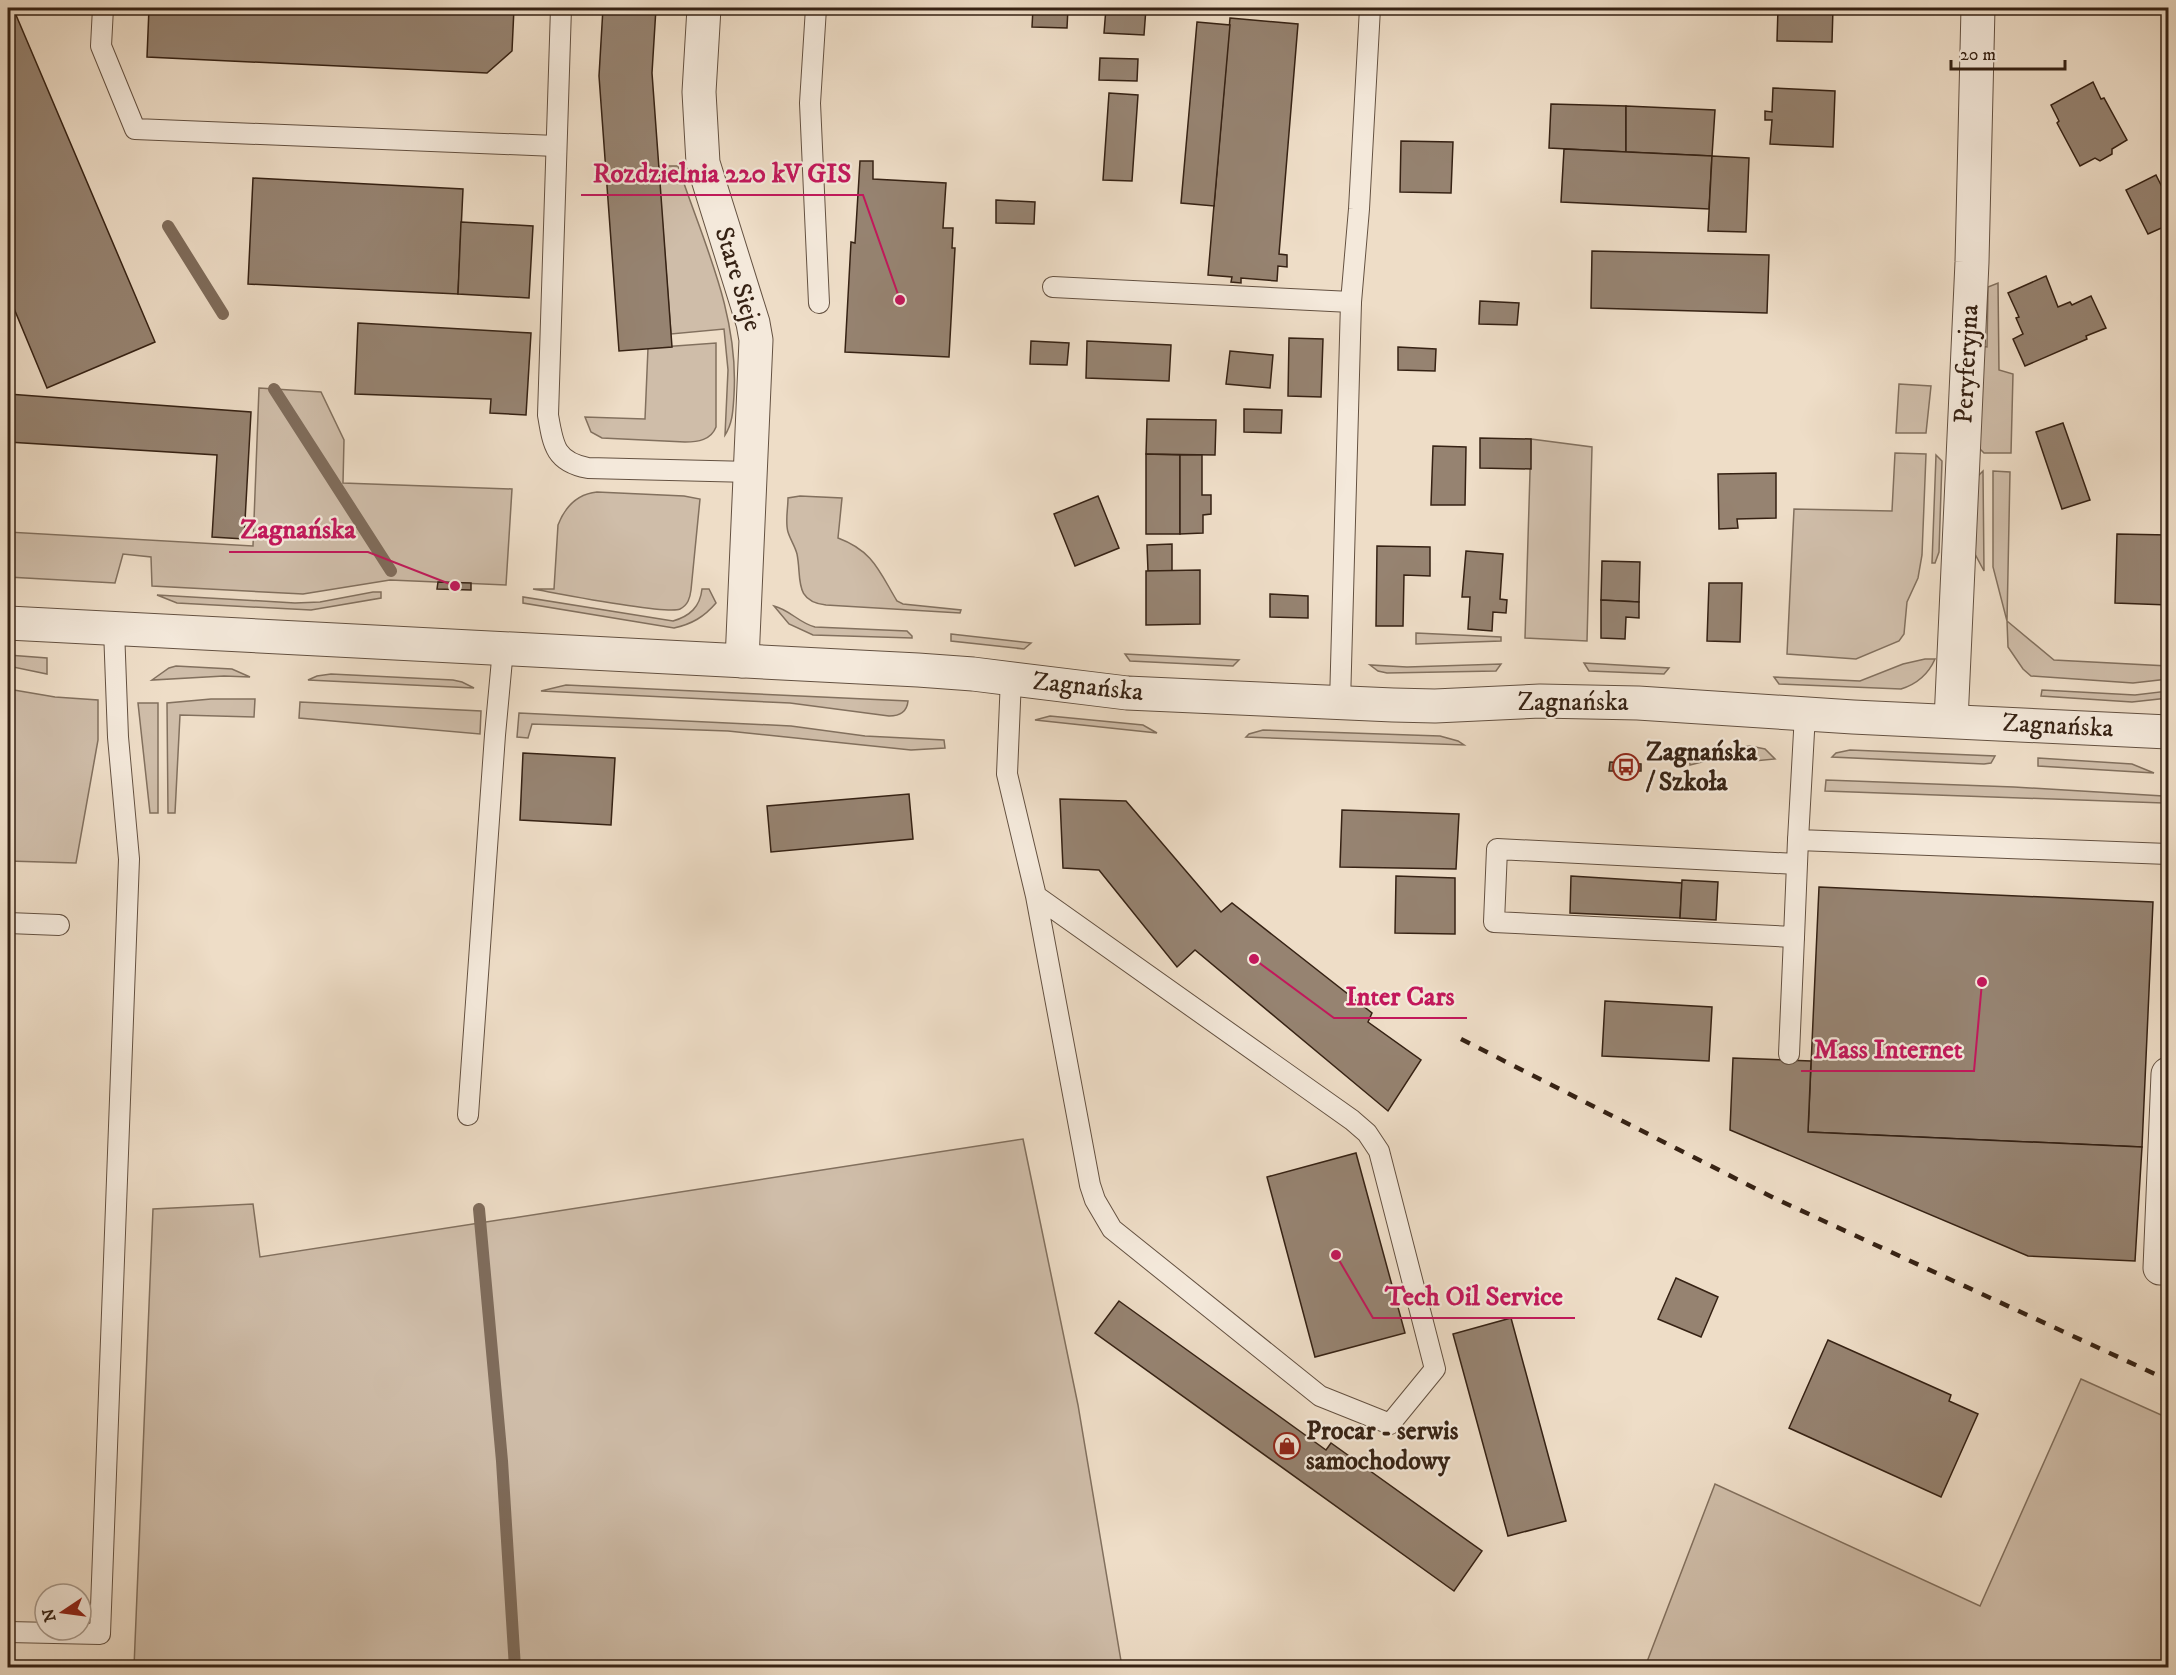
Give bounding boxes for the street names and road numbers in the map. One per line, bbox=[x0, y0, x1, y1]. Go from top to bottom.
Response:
street label: Stare Sieje bbox=[707, 223, 769, 335]
street label: Peryferyjna bbox=[1947, 304, 1987, 424]
street label: Zagnańska bbox=[1031, 665, 1145, 709]
street label: Zagnańska bbox=[1517, 686, 1629, 719]
street label: Zagnańska bbox=[2002, 707, 2114, 745]

